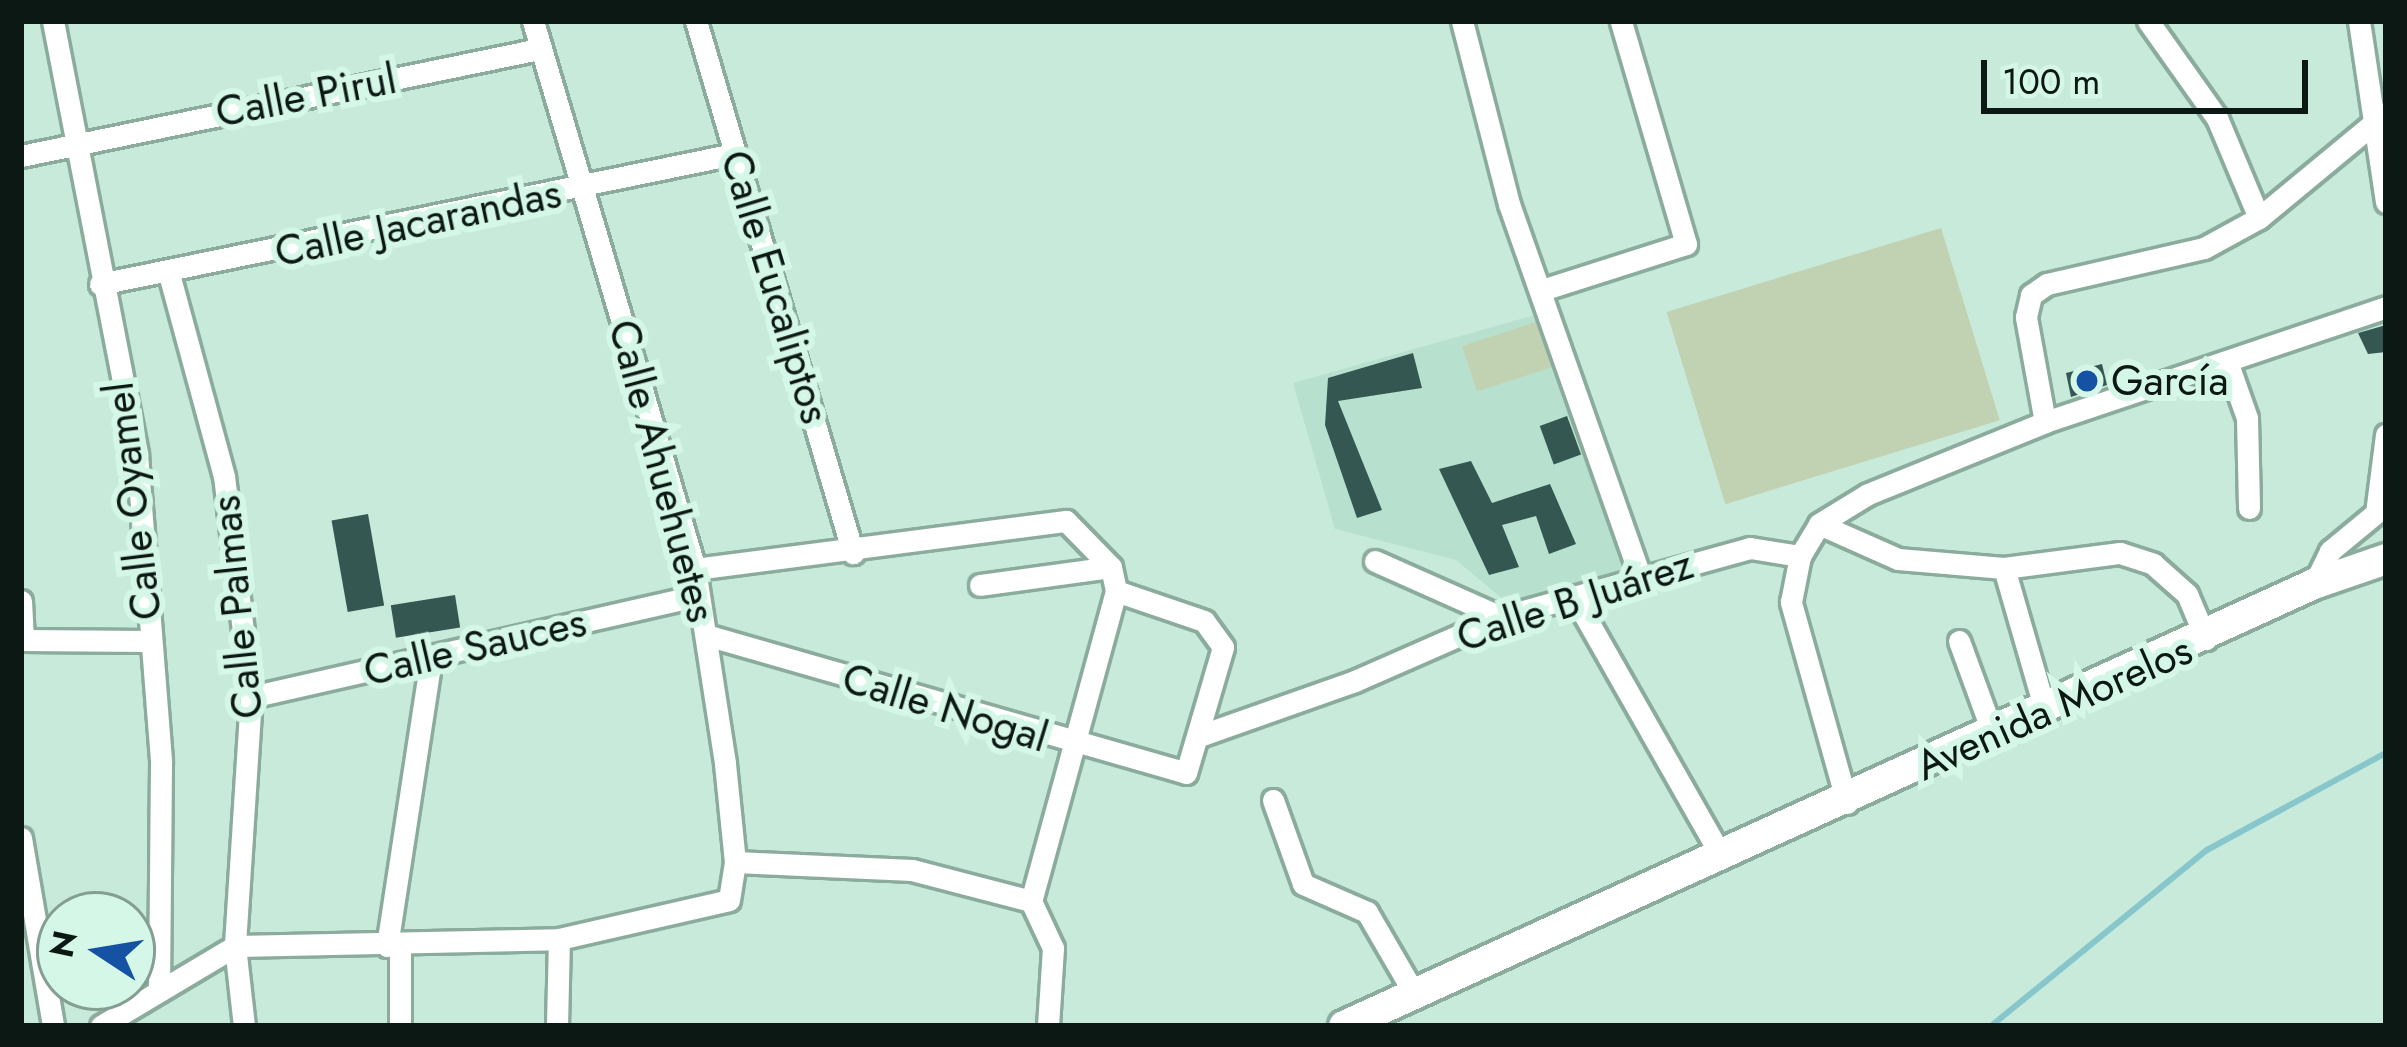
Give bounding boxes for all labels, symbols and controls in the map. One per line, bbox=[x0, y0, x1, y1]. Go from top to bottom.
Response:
scale bar bbox=[1987, 36, 2314, 110]
street label: Calle Pirul bbox=[212, 54, 400, 138]
text: 100 m bbox=[2002, 55, 2100, 107]
street label: Calle Eucaliptos bbox=[710, 145, 840, 429]
street label: Calle Jacarandas bbox=[271, 168, 565, 278]
street label: Calle Ahuehuetes bbox=[597, 315, 727, 627]
place label: García bbox=[2111, 356, 2229, 406]
marker: García bbox=[2074, 368, 2100, 394]
street label: Calle Oyamel bbox=[93, 379, 173, 623]
street label: Calle Palmas bbox=[200, 493, 274, 721]
street label: Calle B Juárez bbox=[1451, 539, 1699, 663]
street label: Calle Sauces bbox=[359, 597, 591, 697]
street label: Avenida Morelos bbox=[1908, 625, 2200, 791]
street label: Calle Nogal bbox=[836, 653, 1054, 763]
north arrow bbox=[36, 891, 156, 1011]
text: N bbox=[38, 926, 89, 962]

